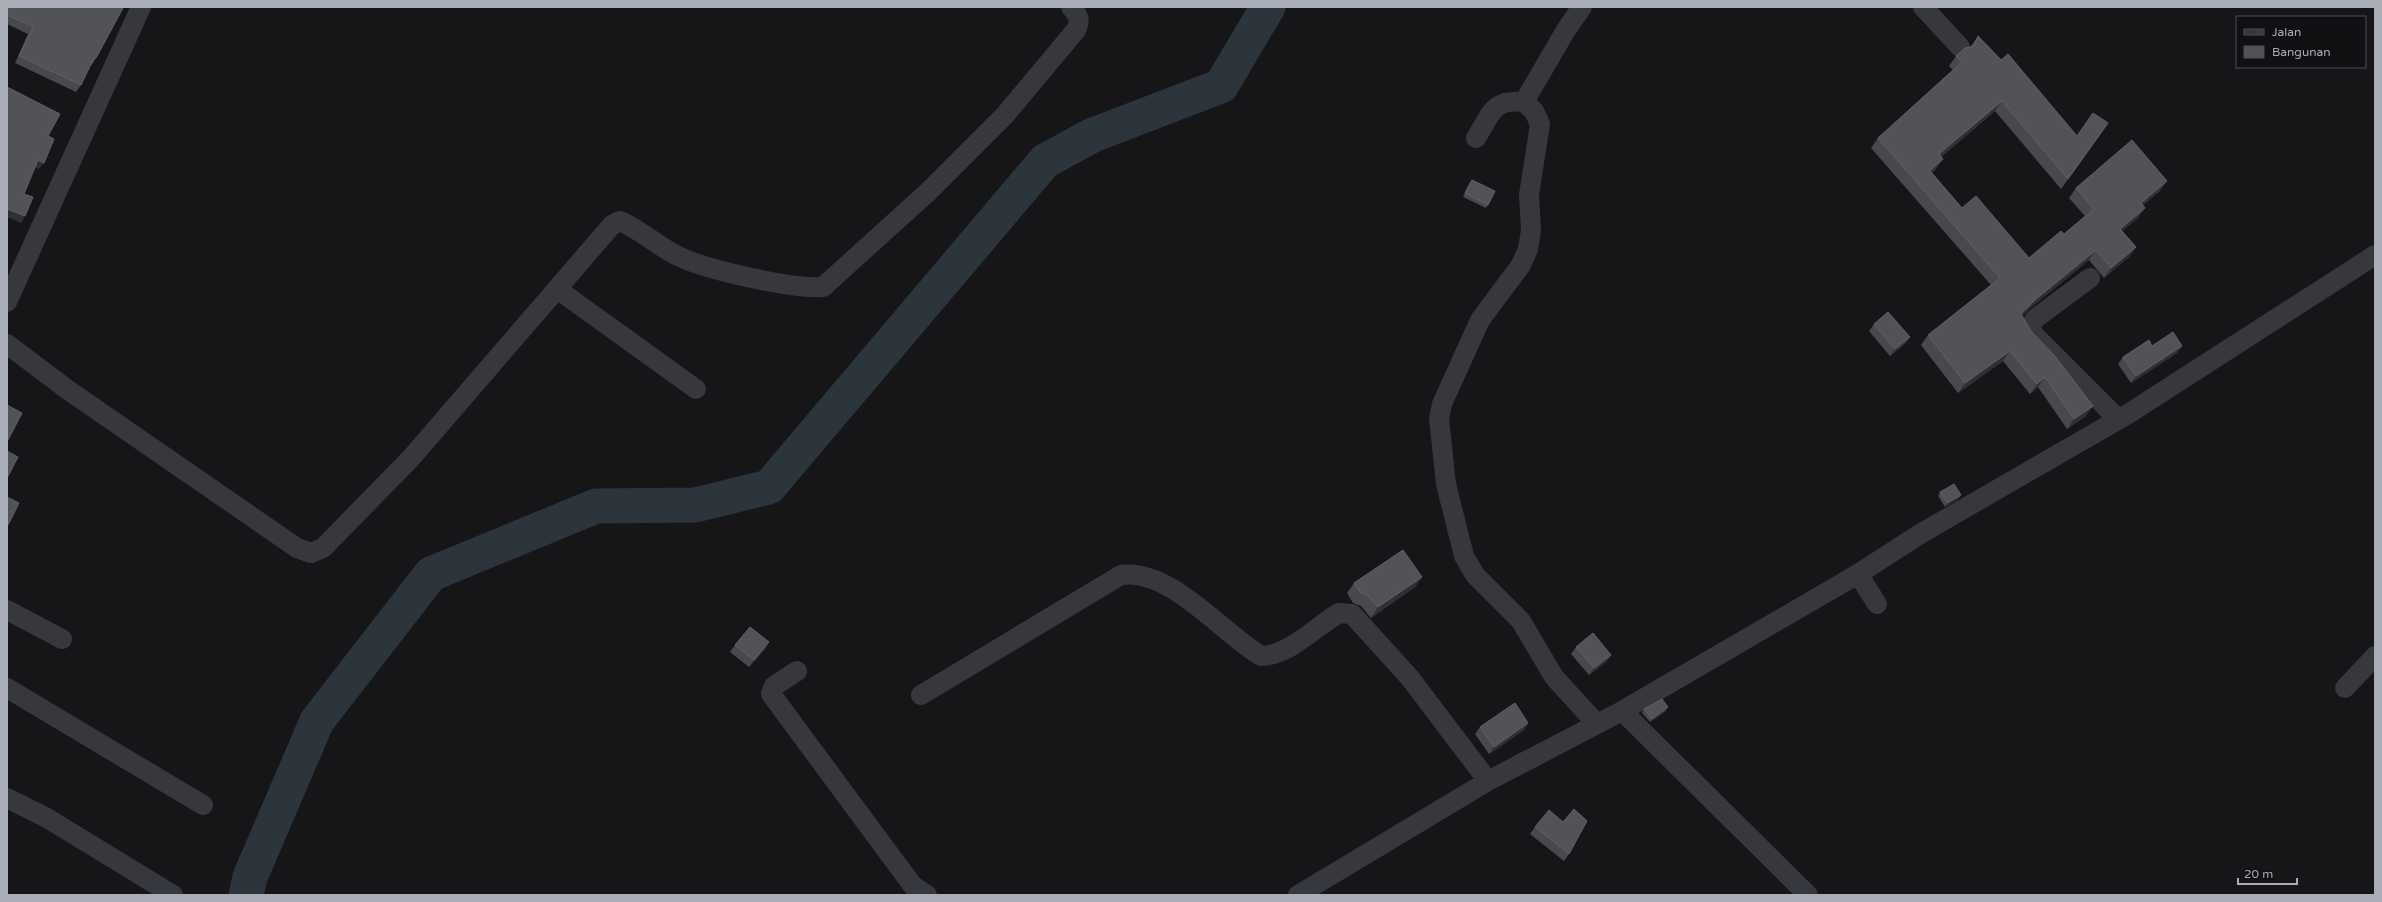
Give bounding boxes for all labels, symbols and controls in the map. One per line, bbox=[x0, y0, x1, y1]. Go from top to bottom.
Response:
legend bbox=[2236, 16, 2366, 68]
text: Jalan bbox=[2272, 25, 2301, 39]
text: Bangunan bbox=[2272, 45, 2331, 59]
scale bar bbox=[2238, 860, 2297, 886]
text: 20 m bbox=[2244, 867, 2273, 881]

